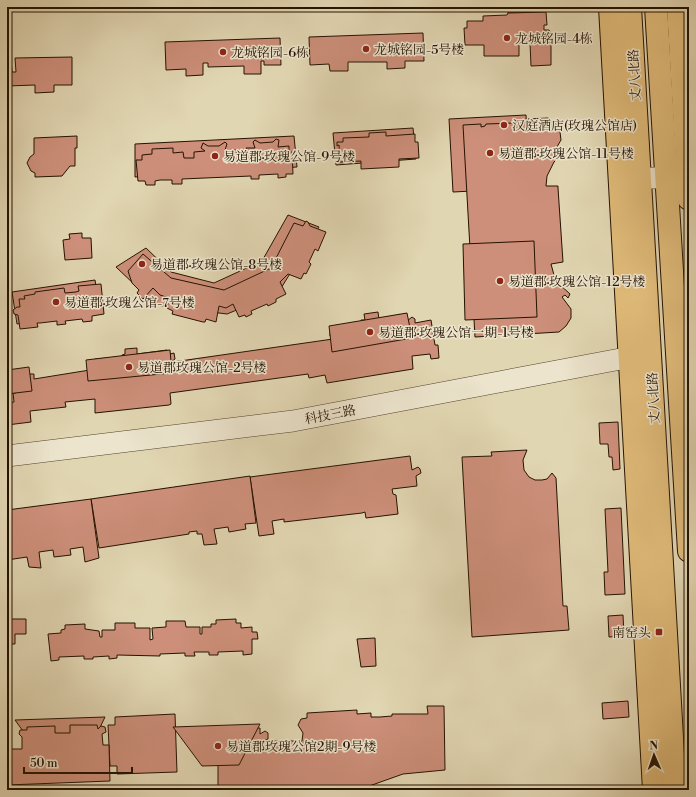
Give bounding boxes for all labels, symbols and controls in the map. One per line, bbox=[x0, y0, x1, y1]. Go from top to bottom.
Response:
place label: 龙城铭园-4栋 bbox=[515, 31, 593, 47]
marker: 龙城铭园-4栋 bbox=[502, 33, 512, 43]
place label: 龙城铭园-5号楼 bbox=[374, 42, 464, 58]
marker: 龙城铭园-5号楼 bbox=[361, 44, 371, 54]
place label: 龙城铭园-6栋 bbox=[231, 45, 309, 61]
marker: 龙城铭园-6栋 bbox=[218, 47, 228, 57]
street label: 丈八北路 bbox=[626, 49, 644, 101]
place label: 汉庭酒店(玫瑰公馆店) bbox=[512, 118, 637, 134]
marker: 汉庭酒店(玫瑰公馆店) bbox=[499, 120, 509, 130]
place label: 易道郡·玫瑰公馆-11号楼 bbox=[498, 146, 634, 162]
marker: 易道郡·玫瑰公馆-11号楼 bbox=[485, 148, 495, 158]
place label: 易道郡·玫瑰公馆-9号楼 bbox=[223, 149, 355, 165]
marker: 易道郡·玫瑰公馆-9号楼 bbox=[210, 151, 220, 161]
place label: 易道郡·玫瑰公馆-8号楼 bbox=[150, 257, 282, 273]
marker: 易道郡·玫瑰公馆-8号楼 bbox=[137, 259, 147, 269]
place label: 易道郡·玫瑰公馆-12号楼 bbox=[508, 274, 646, 290]
marker: 易道郡·玫瑰公馆-12号楼 bbox=[495, 276, 505, 286]
place label: 易道郡·玫瑰公馆-7号楼 bbox=[64, 295, 195, 311]
marker: 易道郡·玫瑰公馆-7号楼 bbox=[51, 297, 61, 307]
place label: 易道郡·玫瑰公馆一期-1号楼 bbox=[378, 325, 534, 341]
marker: 易道郡·玫瑰公馆一期-1号楼 bbox=[365, 327, 375, 337]
place label: 易道郡玫瑰公馆-2号楼 bbox=[137, 360, 267, 376]
marker: 易道郡玫瑰公馆-2号楼 bbox=[124, 362, 134, 372]
street label: 丈八北路 bbox=[645, 372, 663, 424]
street label: 科技三路 bbox=[303, 402, 357, 428]
place label: 南窑头 bbox=[612, 625, 651, 641]
marker: 南窑头 bbox=[654, 627, 664, 637]
north arrow bbox=[634, 735, 674, 775]
place label: 易道郡玫瑰公馆2期-9号楼 bbox=[226, 739, 376, 755]
text: N bbox=[649, 739, 659, 753]
marker: 易道郡玫瑰公馆2期-9号楼 bbox=[213, 741, 223, 751]
scale bar bbox=[24, 749, 132, 775]
text: 50 m bbox=[30, 756, 58, 771]

